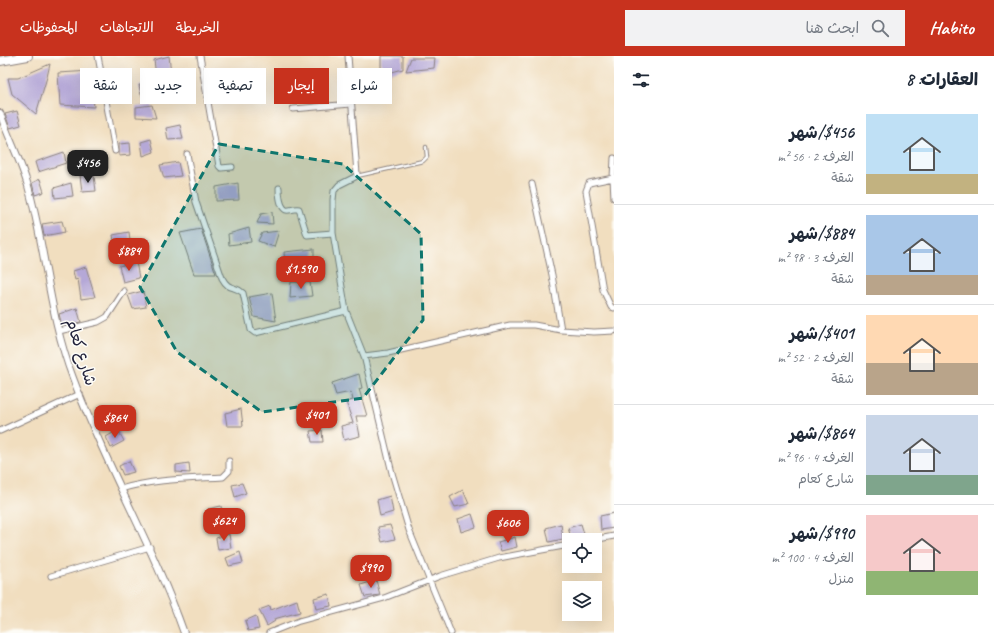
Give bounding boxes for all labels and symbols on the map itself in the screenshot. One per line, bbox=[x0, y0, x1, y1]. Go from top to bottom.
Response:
pin: $456 bbox=[64, 150, 112, 184]
pin: $884 bbox=[105, 238, 153, 272]
pin: $1,590 bbox=[268, 256, 334, 290]
street label: شارع كعام bbox=[59, 316, 101, 389]
pin: $401 bbox=[293, 402, 341, 436]
pin: $864 bbox=[91, 405, 139, 439]
pin: $624 bbox=[200, 508, 248, 542]
pin: $606 bbox=[484, 510, 532, 544]
pin: $990 bbox=[347, 555, 395, 589]

